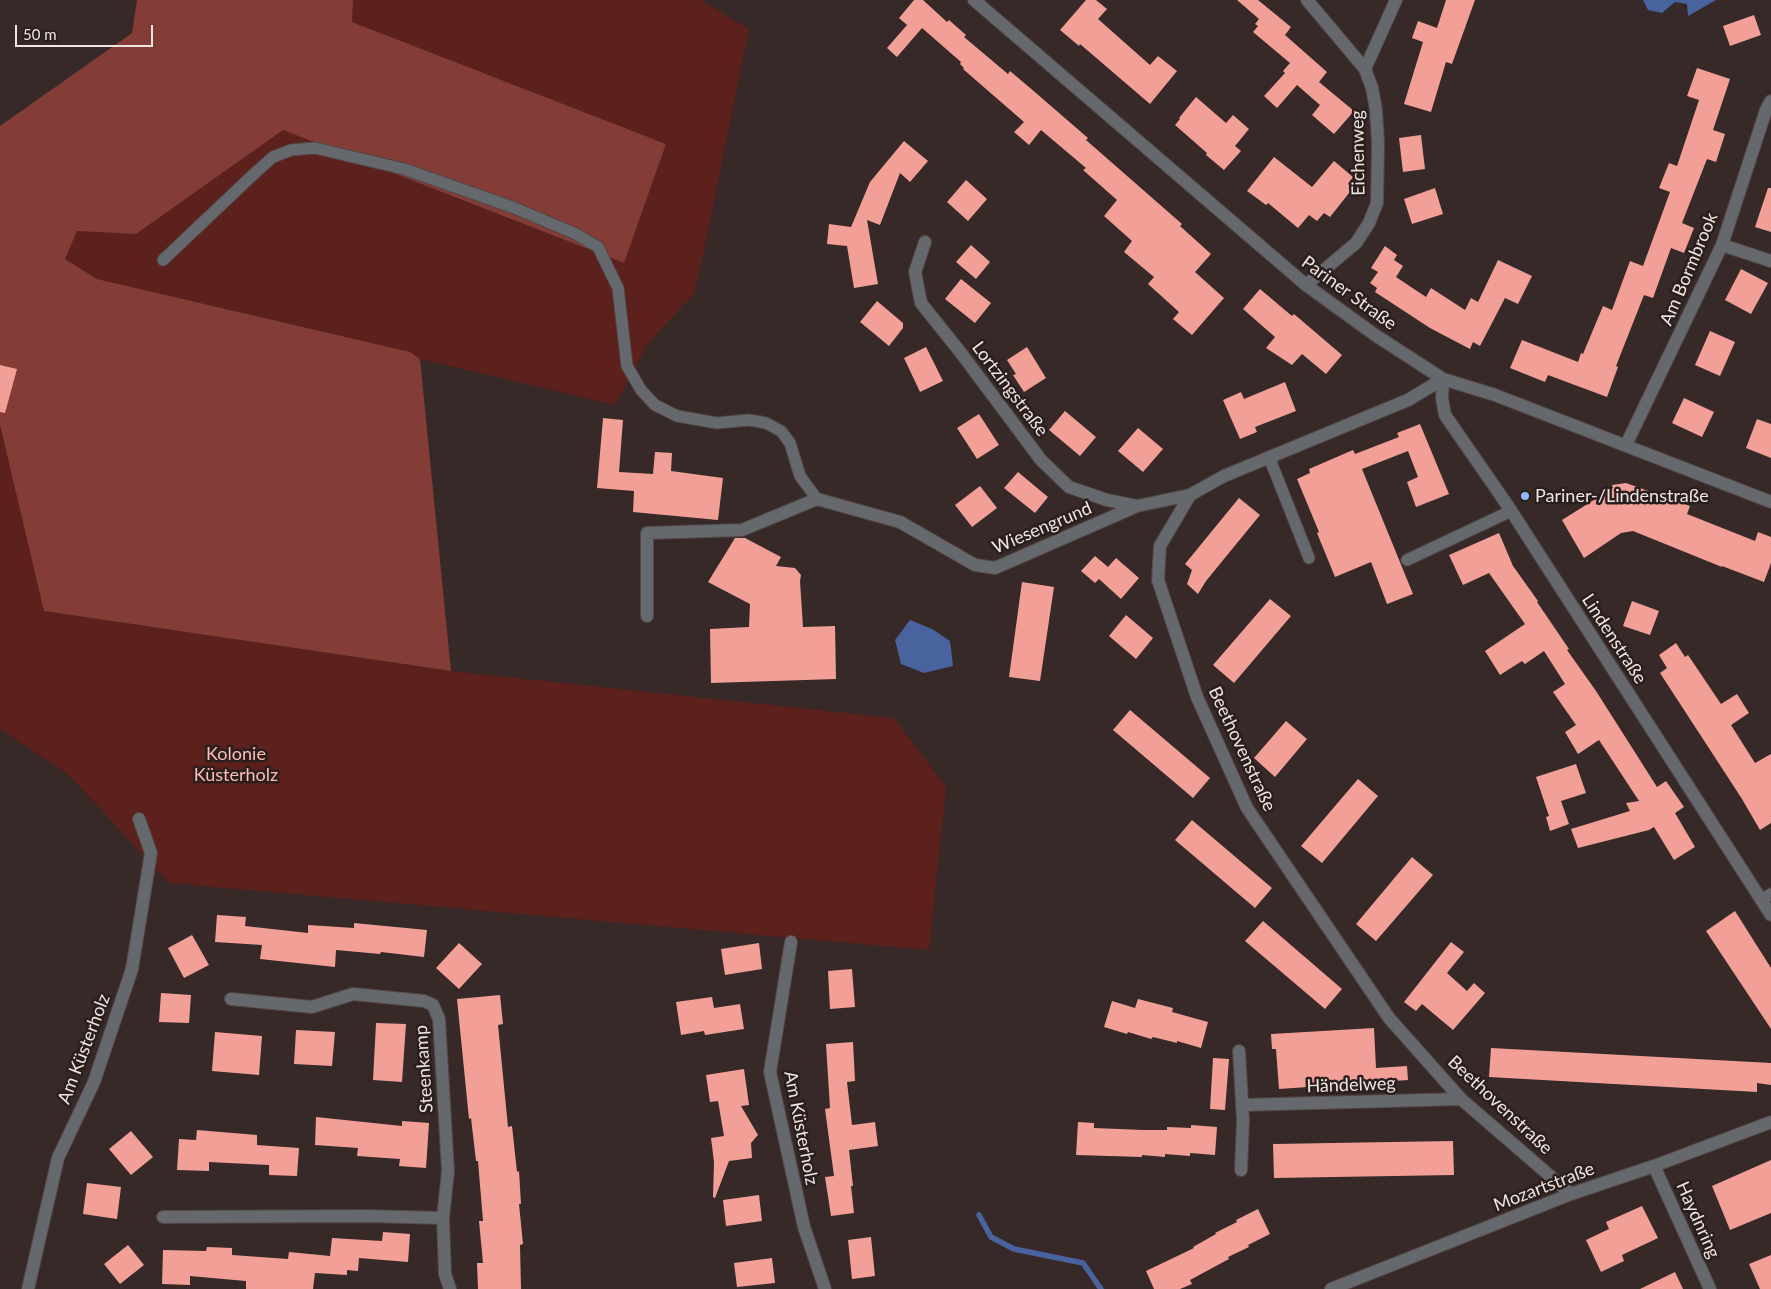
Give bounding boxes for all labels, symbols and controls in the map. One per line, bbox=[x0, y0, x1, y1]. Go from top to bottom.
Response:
scale bar bbox=[18, 15, 155, 47]
text: 50 m bbox=[23, 25, 57, 43]
street label: Eichenweg bbox=[1346, 110, 1370, 196]
street label: Am Bormbrook bbox=[1656, 209, 1722, 329]
street label: Pariner Straße bbox=[1297, 251, 1401, 335]
street label: Lortzingstraße bbox=[967, 337, 1053, 441]
place label: Pariner-/Lindenstraße bbox=[1535, 485, 1709, 507]
marker: Pariner-/Lindenstraße bbox=[1519, 490, 1531, 502]
street label: Wiesengrund bbox=[989, 497, 1095, 559]
street label: Lindenstraße bbox=[1577, 590, 1651, 688]
street label: Beethovenstraße bbox=[1204, 683, 1280, 815]
park label: Kolonie Küsterholz bbox=[194, 743, 278, 786]
street label: Am Küsterholz bbox=[53, 991, 115, 1107]
street label: Steenkamp bbox=[410, 1024, 438, 1114]
street label: Beethovenstraße bbox=[1443, 1051, 1557, 1159]
street label: Am Küsterholz bbox=[779, 1069, 823, 1187]
street label: Händelweg bbox=[1306, 1073, 1396, 1097]
street label: Mozartstraße bbox=[1491, 1158, 1597, 1216]
street label: Haydnring bbox=[1672, 1178, 1724, 1262]

